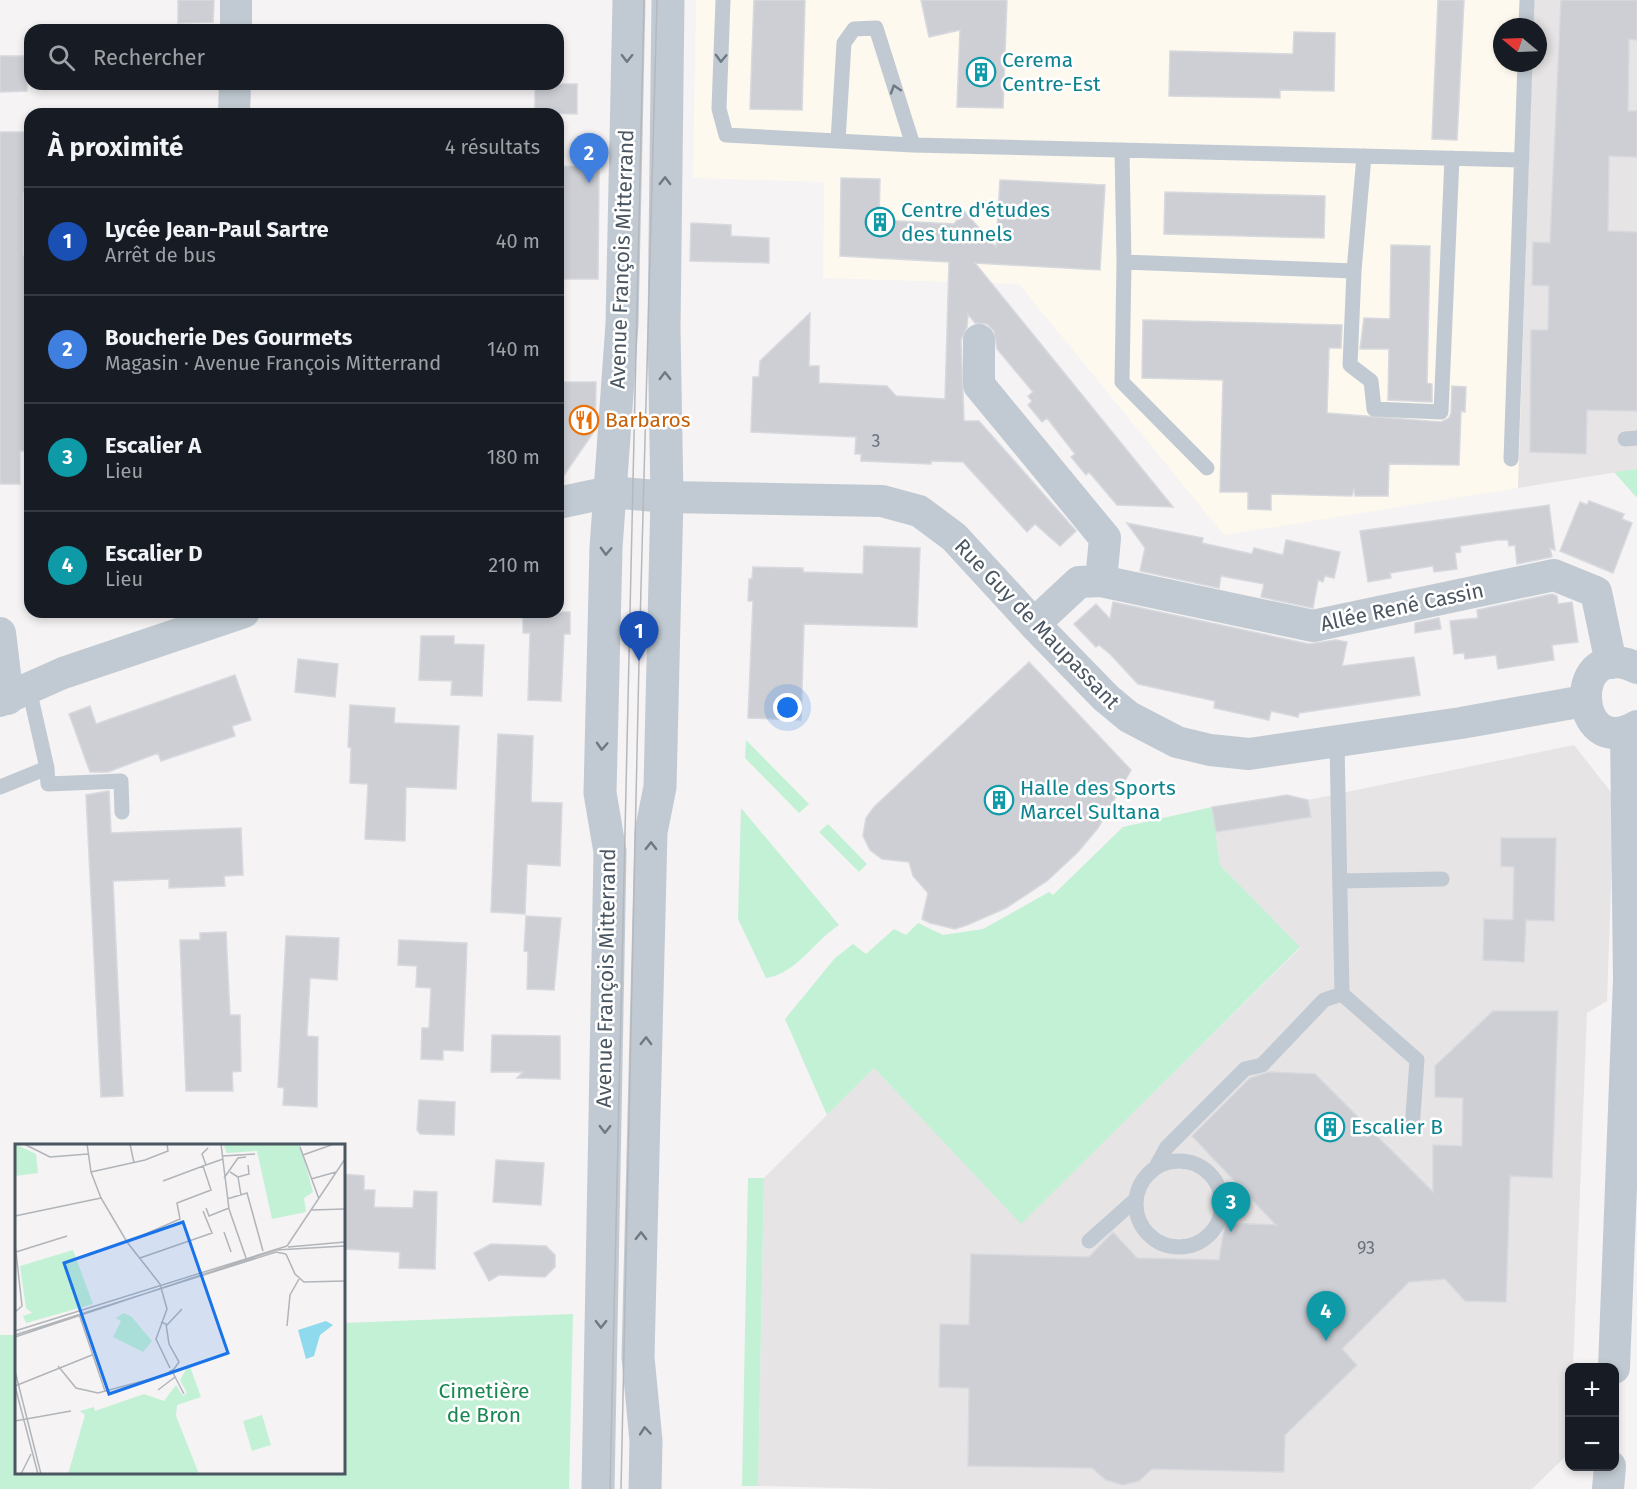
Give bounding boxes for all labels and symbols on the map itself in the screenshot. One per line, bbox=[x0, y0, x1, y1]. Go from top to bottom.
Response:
north arrow bbox=[1493, 18, 1547, 72]
place label: Cerema Centre-Est bbox=[1002, 47, 1101, 97]
one-way arrow bbox=[621, 54, 634, 63]
one-way arrow bbox=[714, 54, 727, 63]
building icon: Cerema Centre-Est bbox=[965, 56, 997, 88]
one-way arrow bbox=[890, 84, 902, 95]
street label: Avenue François Mitterrand bbox=[604, 129, 640, 389]
pin: 2 bbox=[570, 134, 608, 183]
one-way arrow bbox=[659, 176, 671, 185]
place label: Centre d'études des tunnels bbox=[901, 197, 1050, 247]
building icon: Centre d'études des tunnels bbox=[864, 206, 896, 238]
one-way arrow bbox=[658, 371, 671, 380]
restaurant icon: Barbaros bbox=[568, 404, 600, 436]
place label: Barbaros bbox=[605, 407, 691, 433]
house number: 3 bbox=[872, 430, 880, 452]
street label: Rue Guy de Maupassant bbox=[949, 533, 1125, 715]
one-way arrow bbox=[600, 546, 613, 555]
street label: Allée René Cassin bbox=[1318, 577, 1486, 637]
pin: 1 bbox=[620, 612, 658, 661]
your location bbox=[773, 693, 802, 722]
one-way arrow bbox=[595, 741, 608, 750]
place label: Halle des Sports Marcel Sultana bbox=[1020, 775, 1176, 825]
building icon: Halle des Sports Marcel Sultana bbox=[983, 784, 1015, 816]
one-way arrow bbox=[645, 841, 657, 850]
street label: Avenue François Mitterrand bbox=[591, 848, 621, 1108]
one-way arrow bbox=[640, 1036, 652, 1045]
building icon: Escalier B bbox=[1314, 1111, 1346, 1143]
place label: Escalier B bbox=[1351, 1114, 1443, 1140]
one-way arrow bbox=[599, 1124, 611, 1133]
inset map bbox=[15, 1144, 345, 1474]
pin: 3 bbox=[1212, 1182, 1250, 1232]
one-way arrow bbox=[635, 1231, 647, 1240]
house number: 93 bbox=[1357, 1237, 1375, 1259]
pin: 4 bbox=[1306, 1292, 1346, 1341]
one-way arrow bbox=[595, 1319, 607, 1328]
park label: Cimetière de Bron bbox=[439, 1378, 530, 1428]
one-way arrow bbox=[639, 1426, 652, 1435]

